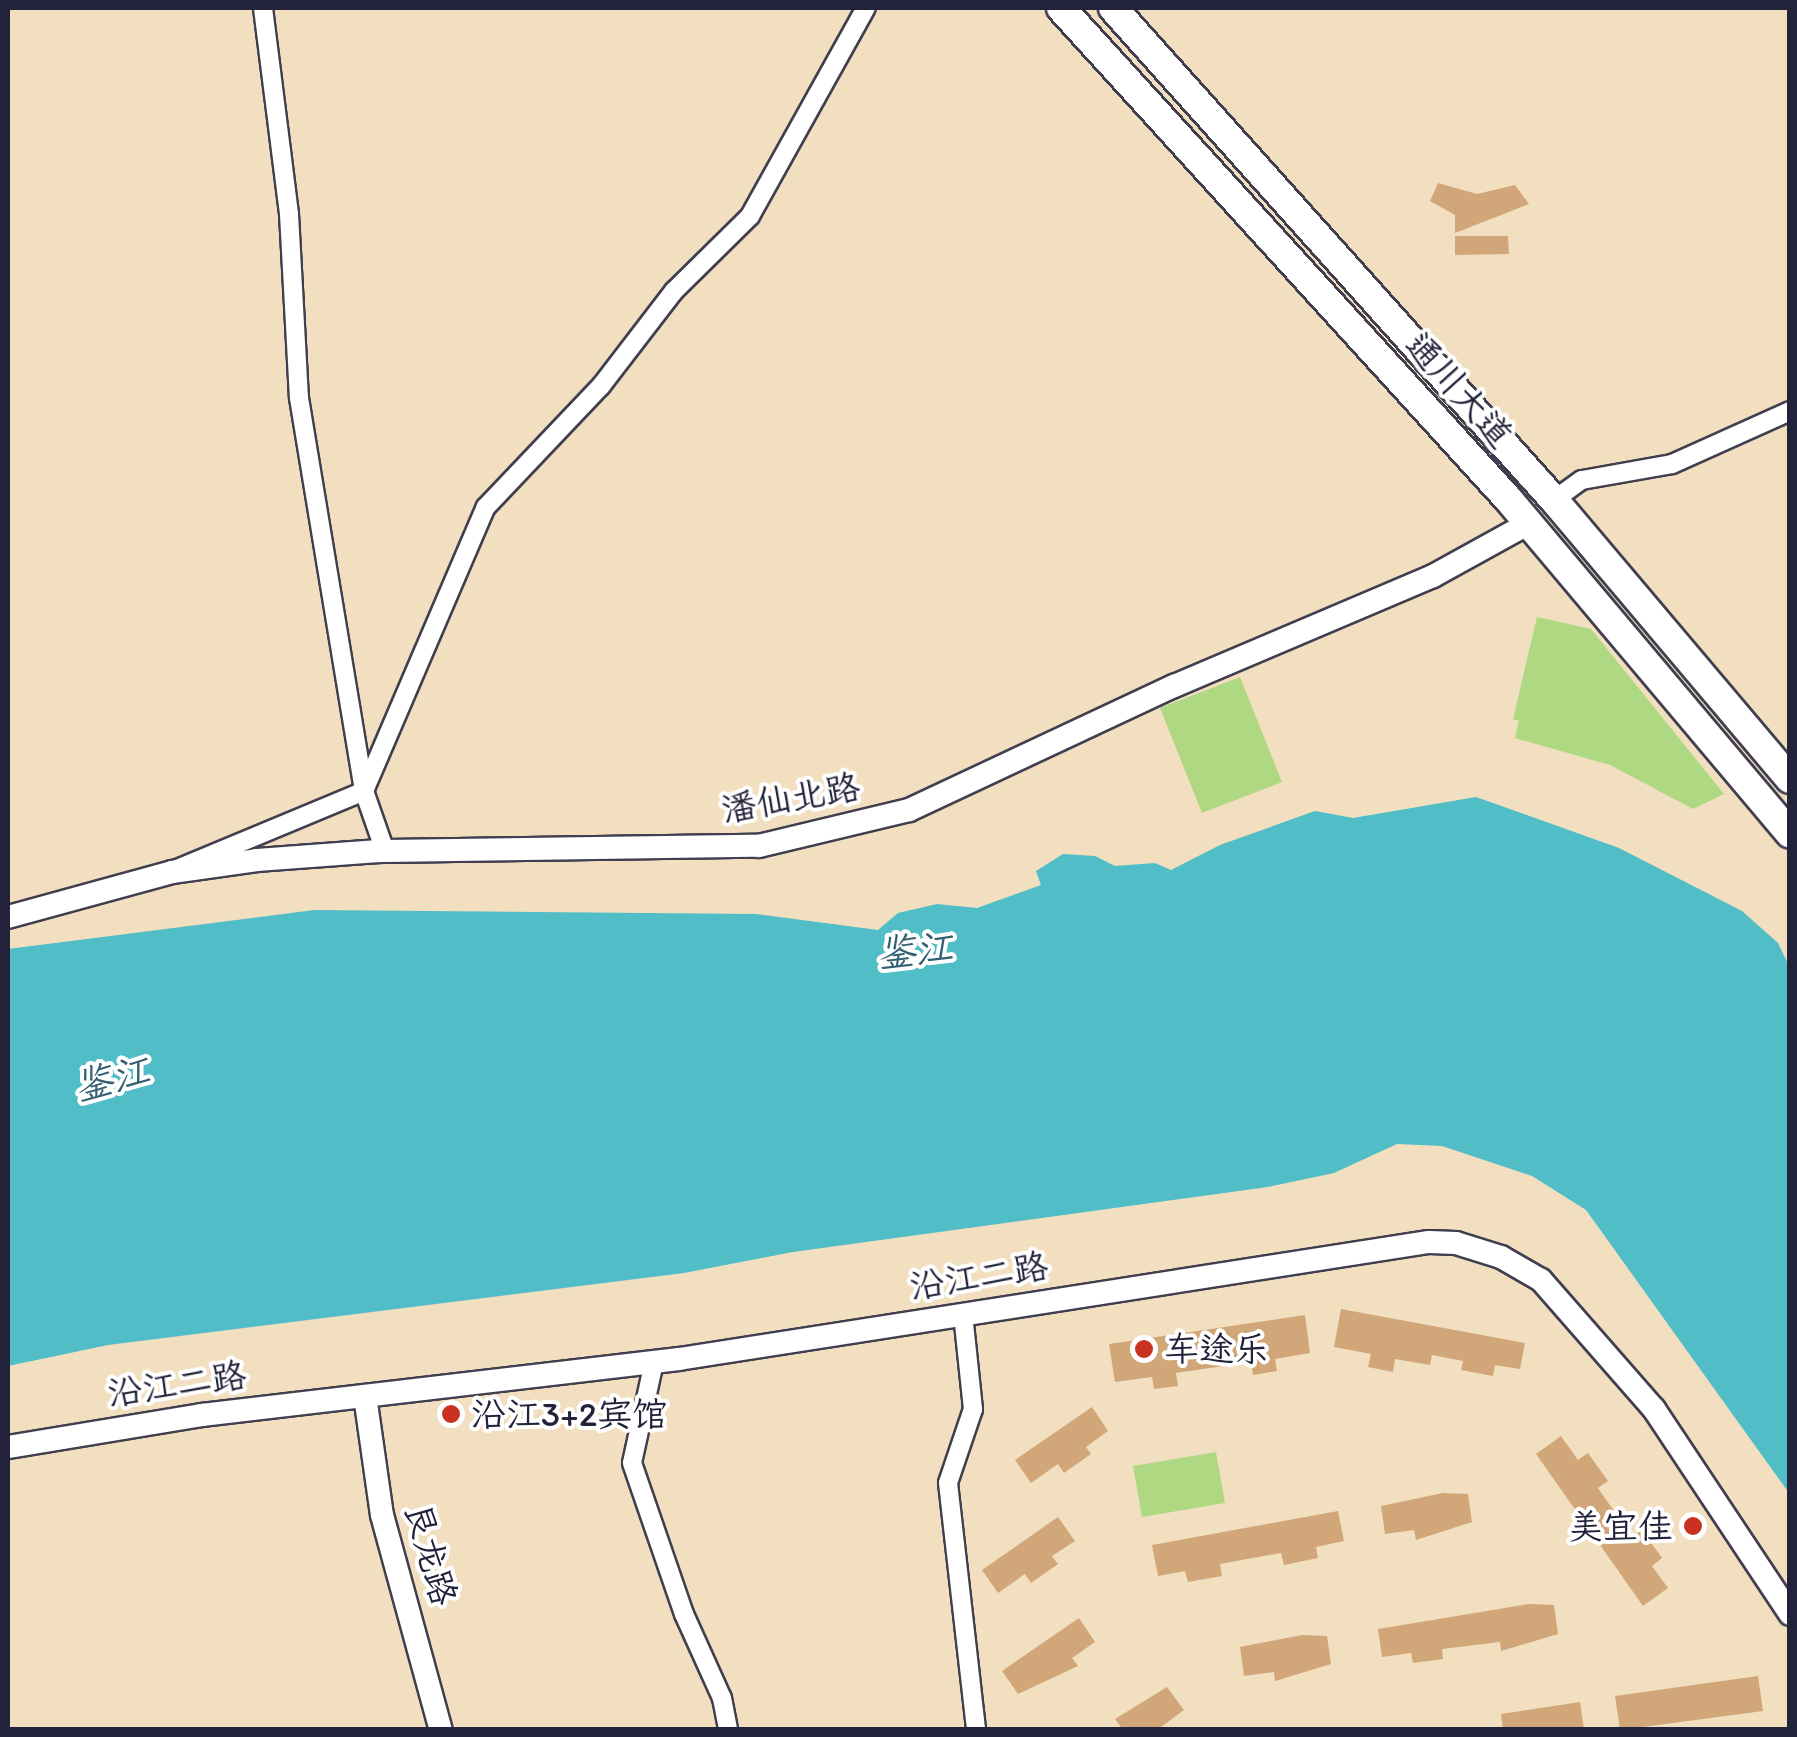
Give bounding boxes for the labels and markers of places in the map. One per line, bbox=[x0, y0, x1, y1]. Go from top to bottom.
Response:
place label: 车途乐 bbox=[1164, 1328, 1269, 1370]
marker: 车途乐 bbox=[1133, 1338, 1155, 1360]
place label: 沿江3+2宾馆 bbox=[471, 1393, 667, 1435]
marker: 沿江3+2宾馆 bbox=[440, 1403, 462, 1425]
place label: 美宜佳 bbox=[1568, 1505, 1673, 1547]
marker: 美宜佳 bbox=[1682, 1515, 1704, 1537]

